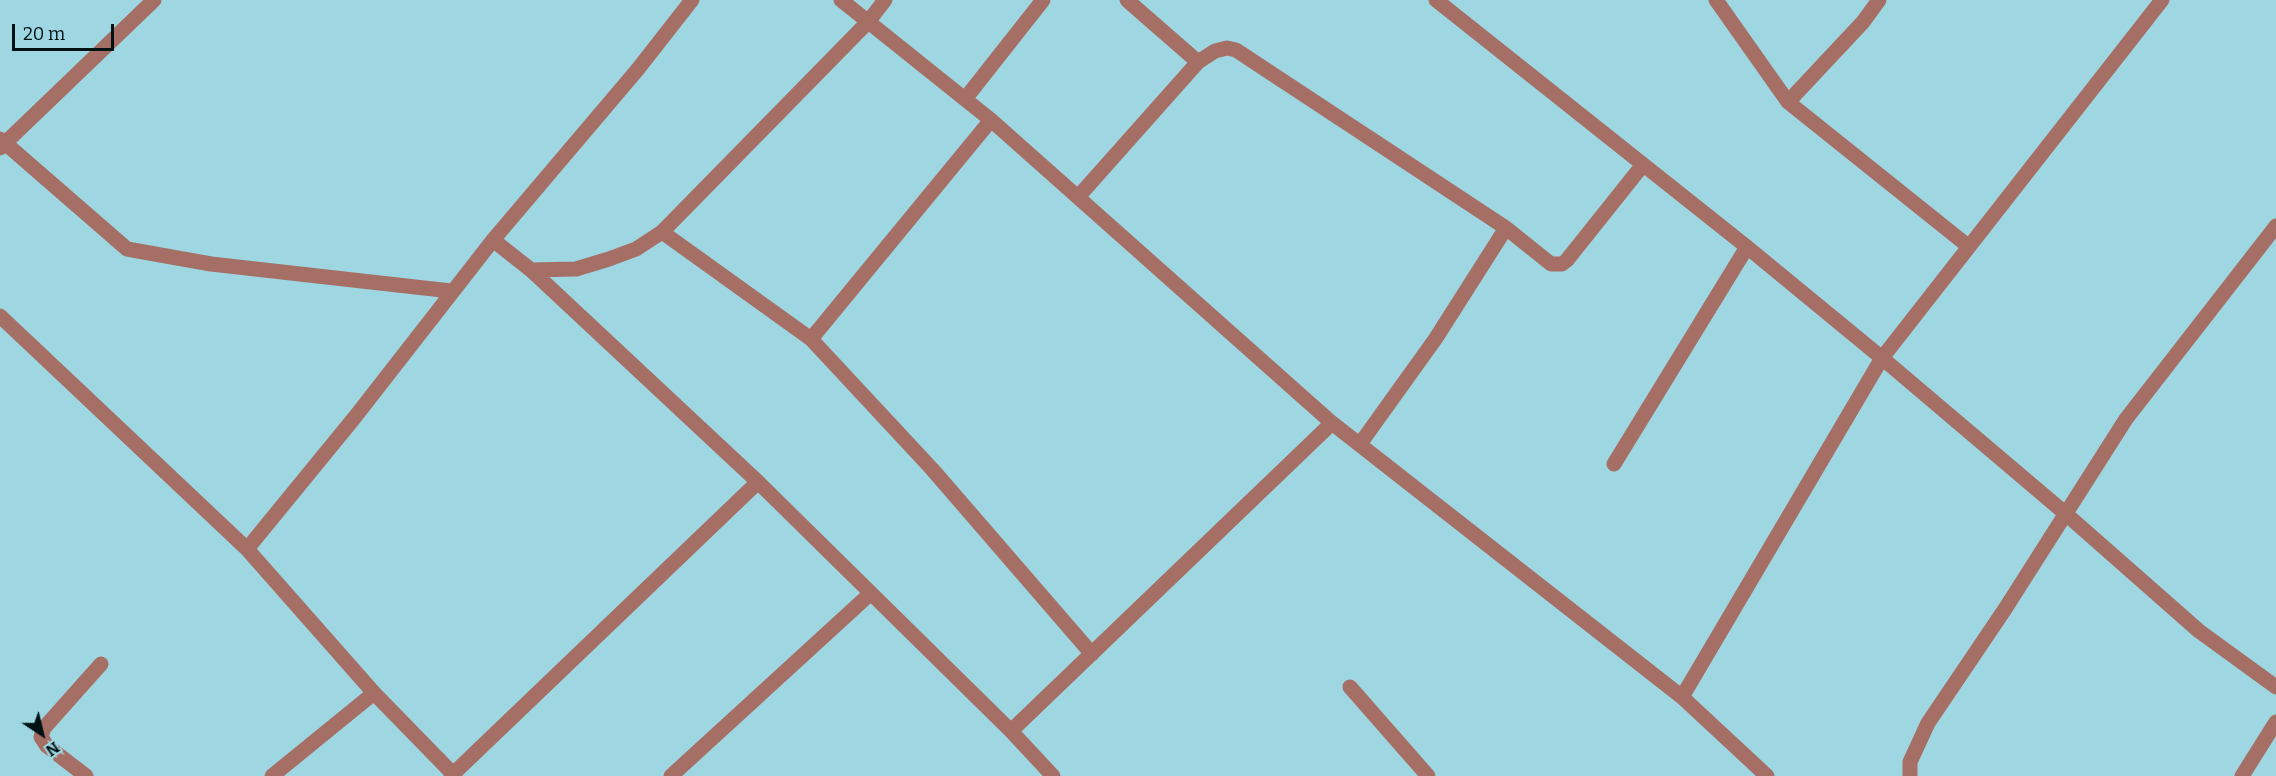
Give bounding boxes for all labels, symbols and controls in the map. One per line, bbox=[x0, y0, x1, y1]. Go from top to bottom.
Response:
scale bar bbox=[15, 12, 117, 50]
text: 20 m bbox=[23, 23, 65, 45]
north arrow bbox=[12, 704, 72, 764]
text: N bbox=[42, 738, 63, 760]

